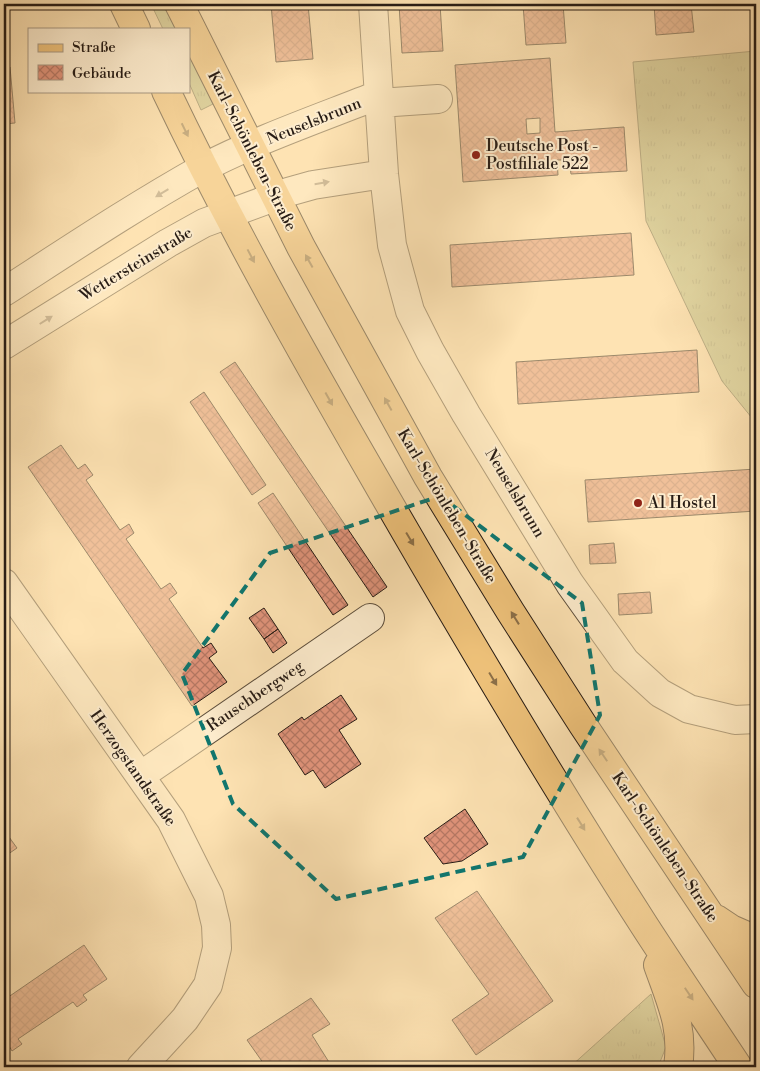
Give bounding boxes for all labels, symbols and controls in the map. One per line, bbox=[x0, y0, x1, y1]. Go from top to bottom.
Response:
legend bbox=[28, 28, 190, 92]
text: Straße bbox=[72, 38, 116, 57]
text: Gebäude bbox=[72, 64, 131, 83]
street label: Karl-Schönleben-Straße bbox=[203, 68, 301, 234]
street label: Neuselsbrunn bbox=[264, 93, 365, 149]
one-way arrow bbox=[181, 123, 189, 137]
place label: Deutsche Post - Postfiliale 522 bbox=[486, 136, 598, 174]
marker: Deutsche Post - Postfiliale 522 bbox=[470, 149, 482, 161]
one-way arrow bbox=[315, 179, 331, 187]
one-way arrow bbox=[156, 188, 169, 197]
street label: Wettersteinstraße bbox=[75, 222, 196, 306]
one-way arrow bbox=[247, 249, 255, 263]
one-way arrow bbox=[305, 254, 313, 269]
one-way arrow bbox=[39, 315, 52, 325]
one-way arrow bbox=[325, 391, 333, 406]
one-way arrow bbox=[383, 397, 392, 410]
street label: Karl-Schönleben-Straße bbox=[393, 425, 501, 587]
street label: Neuselsbrunn bbox=[481, 445, 550, 542]
place label: A1 Hostel bbox=[647, 493, 717, 513]
marker: A1 Hostel bbox=[632, 497, 644, 509]
one-way arrow bbox=[406, 532, 414, 547]
one-way arrow bbox=[510, 611, 519, 625]
street label: Rauschbergweg bbox=[203, 656, 308, 736]
one-way arrow bbox=[488, 673, 497, 686]
street label: Herzogstandstraße bbox=[85, 706, 181, 830]
one-way arrow bbox=[598, 748, 607, 761]
street label: Karl-Schönleben-Straße bbox=[607, 768, 723, 926]
one-way arrow bbox=[577, 818, 586, 831]
one-way arrow bbox=[685, 987, 694, 1000]

